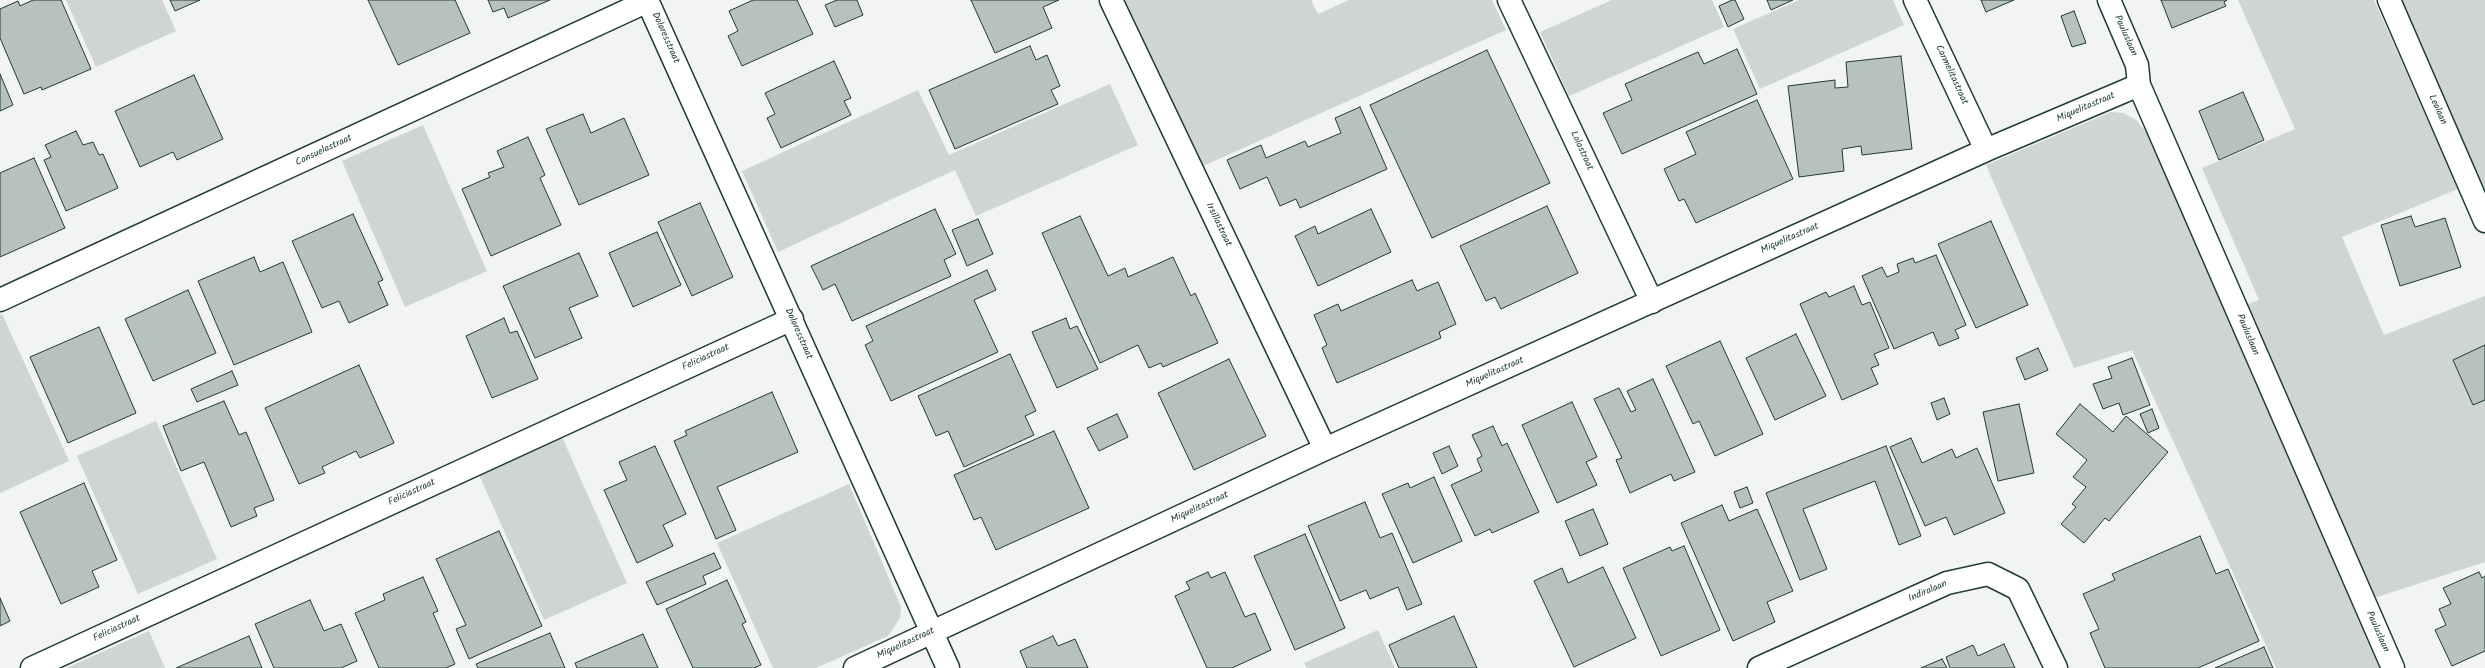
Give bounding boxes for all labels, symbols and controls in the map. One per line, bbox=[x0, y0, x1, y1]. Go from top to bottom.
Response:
street label: Doloresstraat bbox=[648, 11, 682, 65]
street label: Pauluslaan bbox=[2111, 14, 2139, 58]
street label: Carmelitastraat bbox=[1932, 43, 1970, 107]
street label: Miquelitastraat bbox=[2055, 90, 2117, 126]
street label: Leolaan bbox=[2425, 93, 2449, 127]
street label: Lolastraat bbox=[1567, 130, 1595, 172]
street label: Consuelastraat bbox=[294, 133, 354, 169]
street label: Irsillastraat bbox=[1202, 201, 1234, 249]
street label: Miquelitastraat bbox=[1759, 221, 1821, 257]
street label: Doloresstraat bbox=[781, 307, 815, 361]
street label: Pauluslaan bbox=[2233, 313, 2261, 357]
street label: Feliciastraat bbox=[680, 342, 732, 374]
street label: Miquelitastraat bbox=[1464, 355, 1526, 391]
street label: Feliciastraat bbox=[386, 477, 438, 509]
street label: Miquelitastraat bbox=[1169, 489, 1231, 527]
street label: Indiralaan bbox=[1907, 578, 1949, 606]
street label: Pauluslaan bbox=[2363, 610, 2391, 654]
street label: Feliciastraat bbox=[91, 613, 143, 645]
street label: Miquelitastraat bbox=[875, 625, 937, 663]

